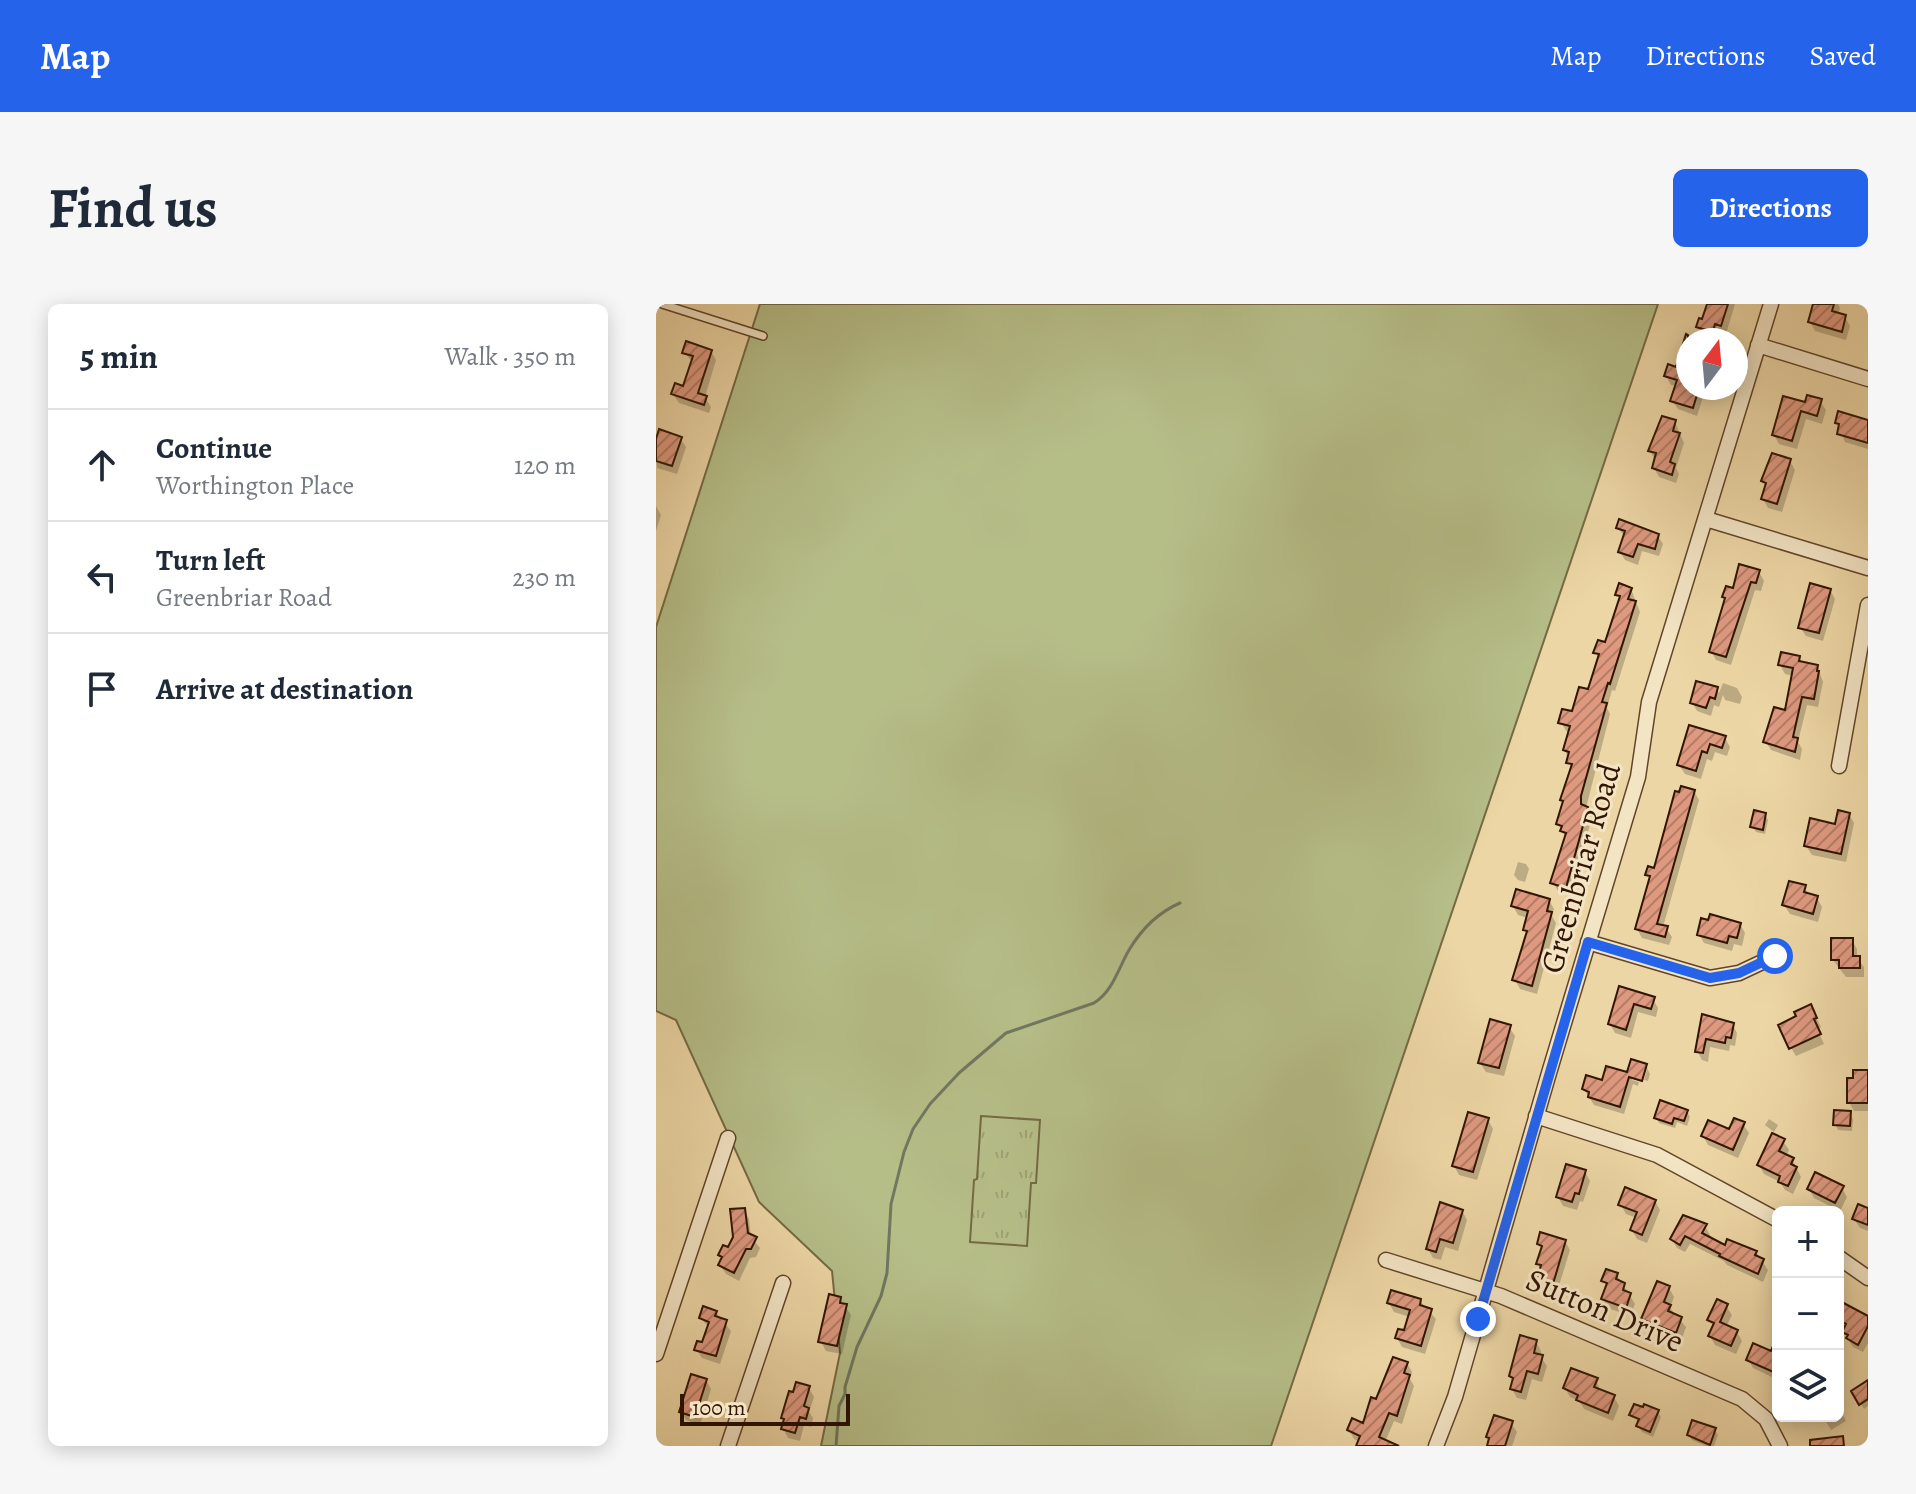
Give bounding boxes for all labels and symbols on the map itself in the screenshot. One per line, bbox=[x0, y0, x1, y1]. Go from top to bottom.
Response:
north arrow bbox=[1676, 328, 1748, 400]
street label: Greenbriar Road bbox=[1529, 757, 1631, 978]
route start bbox=[1757, 938, 1793, 974]
street label: Sutton Drive bbox=[1520, 1257, 1690, 1363]
route end bbox=[1460, 1301, 1496, 1337]
scale bar bbox=[680, 1390, 850, 1426]

